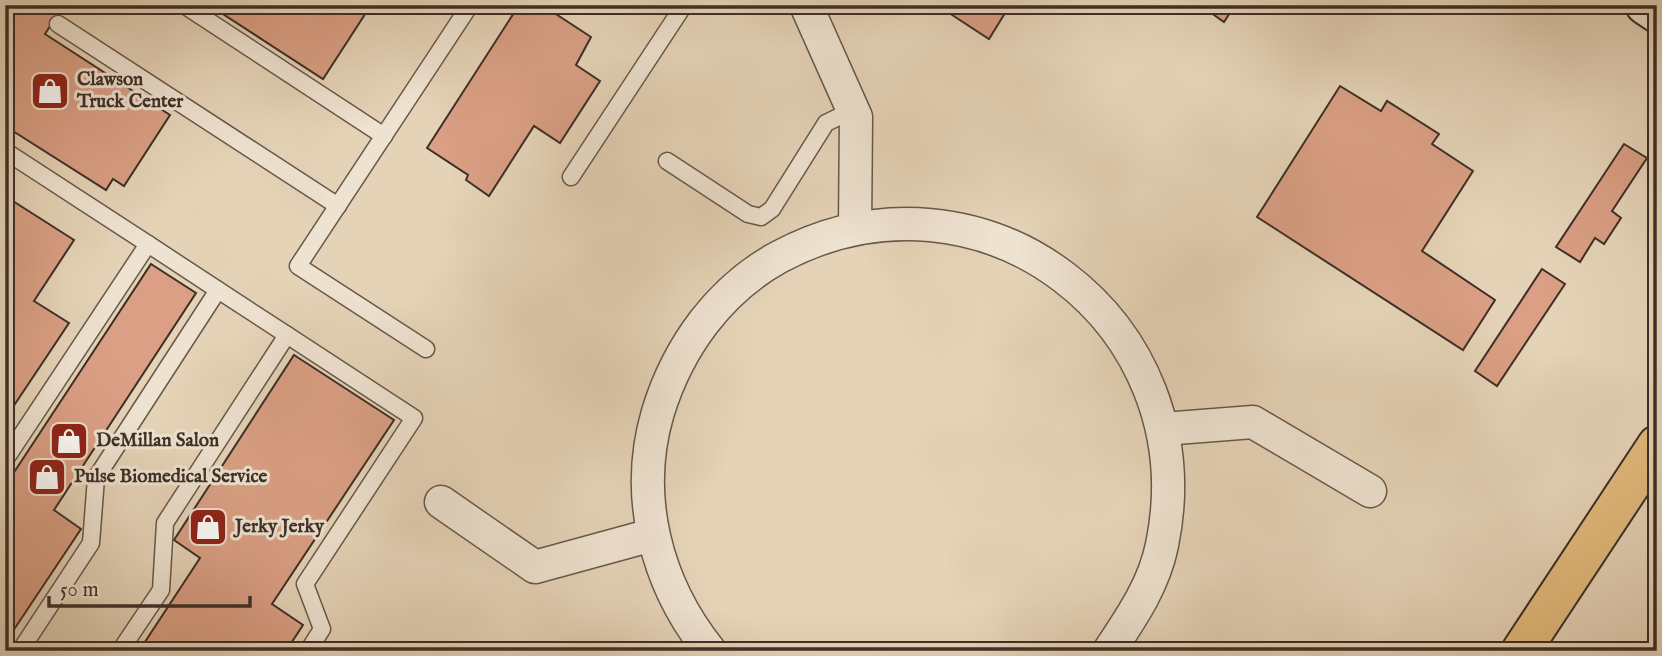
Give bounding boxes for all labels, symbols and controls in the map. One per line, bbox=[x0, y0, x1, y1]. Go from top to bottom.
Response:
place label: Clawson Truck Center bbox=[76, 68, 184, 114]
shop icon: Clawson Truck Center bbox=[29, 70, 71, 112]
shop icon: DeMillan Salon bbox=[48, 420, 90, 462]
place label: DeMillan Salon bbox=[96, 429, 219, 453]
shop icon: Pulse Biomedical Service bbox=[26, 456, 68, 498]
place label: Pulse Biomedical Service bbox=[74, 465, 268, 489]
shop icon: Jerky Jerky bbox=[187, 506, 229, 548]
place label: Jerky Jerky bbox=[232, 515, 325, 539]
scale bar bbox=[49, 565, 250, 609]
text: 50 m bbox=[60, 577, 99, 604]

